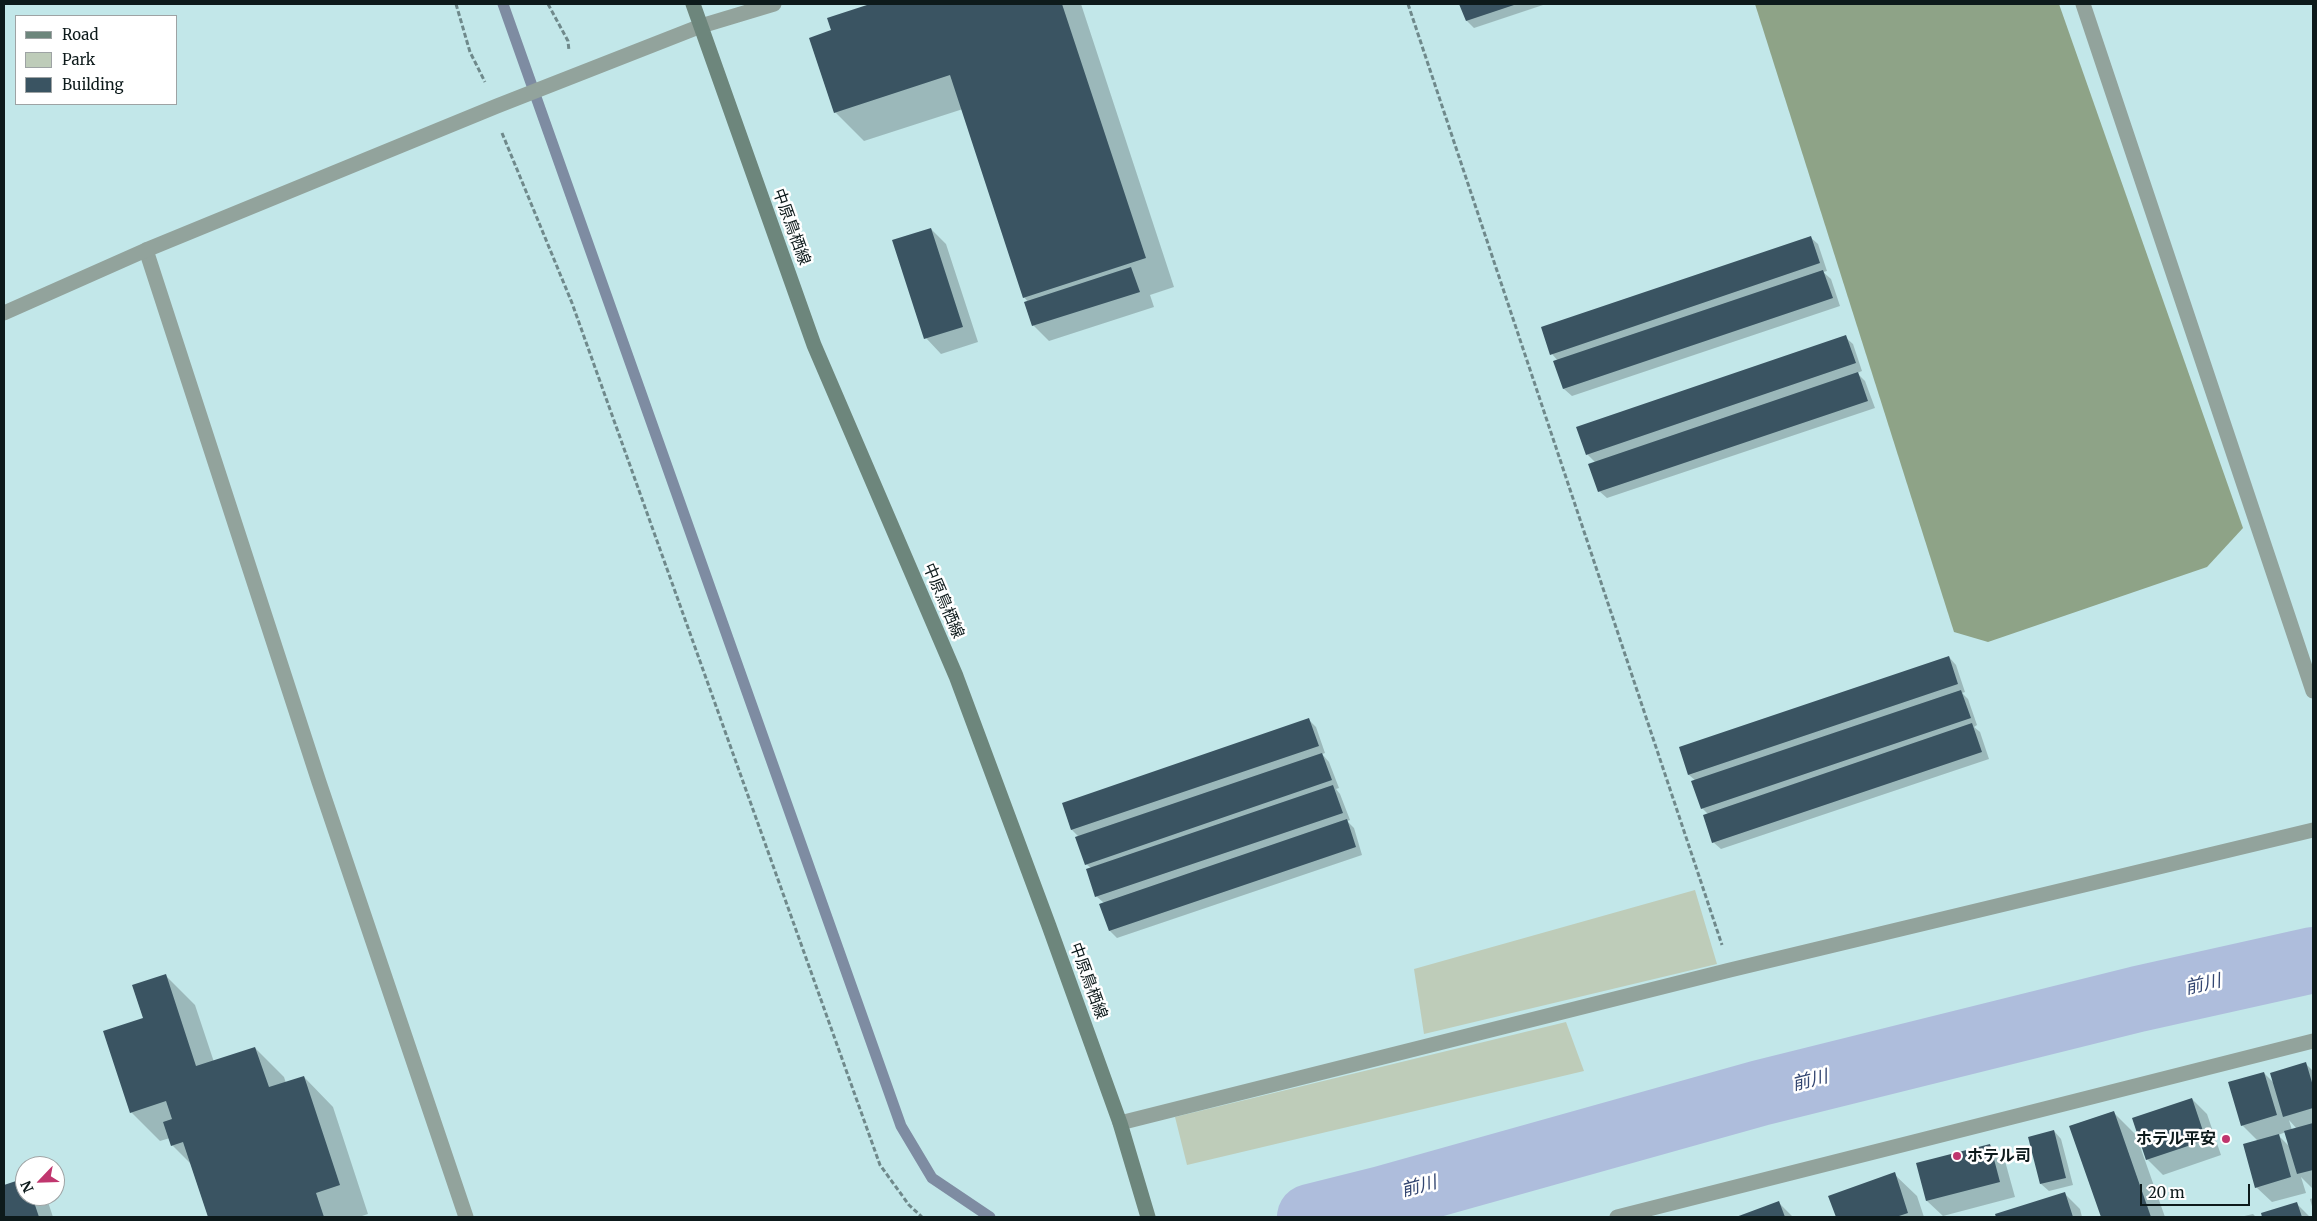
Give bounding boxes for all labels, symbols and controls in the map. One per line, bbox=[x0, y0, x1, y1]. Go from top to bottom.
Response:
legend bbox=[15, 15, 178, 105]
text: Road bbox=[62, 25, 98, 44]
text: Park bbox=[62, 50, 95, 69]
text: Building bbox=[62, 75, 124, 94]
street label: 中原鳥栖線 bbox=[768, 186, 814, 268]
street label: 中原鳥栖線 bbox=[919, 560, 967, 642]
street label: 中原鳥栖線 bbox=[1065, 940, 1111, 1022]
water label: 前川 bbox=[2183, 970, 2223, 1000]
water label: 前川 bbox=[1790, 1066, 1830, 1096]
place label: ホテル平安 bbox=[2136, 1129, 2216, 1149]
marker: ホテル平安 bbox=[2220, 1133, 2232, 1145]
place label: ホテル司 bbox=[1967, 1146, 2031, 1166]
marker: ホテル司 bbox=[1951, 1150, 1963, 1162]
north arrow bbox=[15, 1156, 65, 1206]
water label: 前川 bbox=[1399, 1172, 1439, 1202]
scale bar bbox=[2142, 1174, 2252, 1206]
text: N bbox=[17, 1178, 38, 1195]
text: 20 m bbox=[2148, 1183, 2185, 1202]

